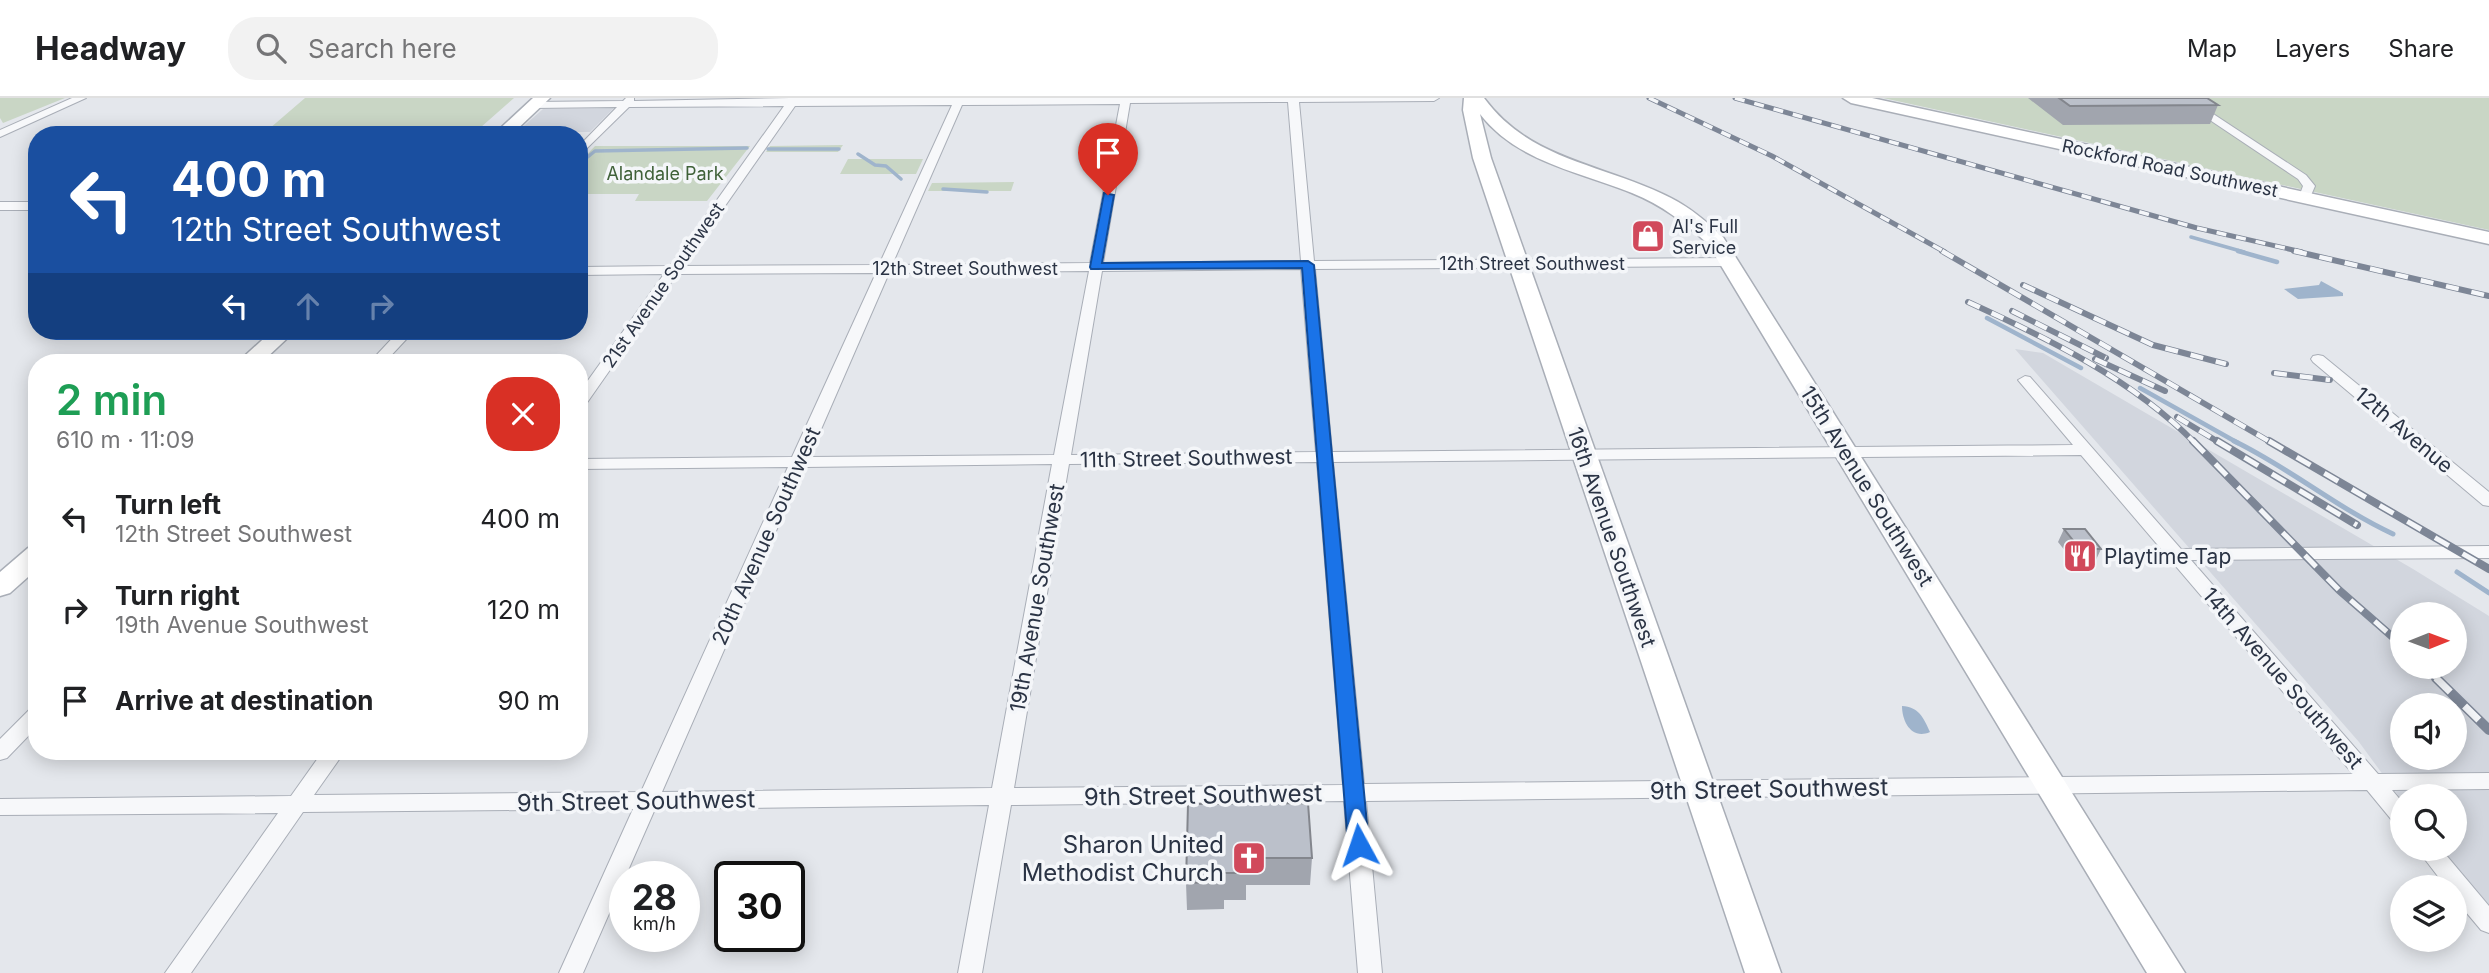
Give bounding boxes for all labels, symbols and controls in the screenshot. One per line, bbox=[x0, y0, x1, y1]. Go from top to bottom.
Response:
search box bbox=[228, 17, 718, 80]
text: Headway bbox=[35, 28, 186, 68]
icon: search bbox=[252, 29, 290, 67]
text: Search here bbox=[308, 33, 457, 64]
text: Map bbox=[2187, 34, 2237, 63]
text: Layers bbox=[2275, 34, 2350, 63]
text: Share bbox=[2388, 34, 2454, 63]
pin bbox=[1078, 123, 1138, 195]
icon: arrive bbox=[1089, 134, 1127, 172]
street label: Rockford Road Southwest bbox=[2060, 135, 2280, 201]
text: 400 m bbox=[171, 150, 327, 209]
icon: left bbox=[56, 154, 147, 245]
park label: Alandale Park bbox=[606, 163, 724, 184]
street label: 21st Avenue Southwest bbox=[598, 198, 728, 372]
text: 12th Street Southwest bbox=[171, 210, 501, 249]
place label: Al's Full Service bbox=[1672, 216, 1738, 258]
shop icon: Al's Full Service bbox=[1629, 217, 1667, 255]
street label: 12th Street Southwest bbox=[1439, 253, 1625, 274]
street label: 12th Street Southwest bbox=[872, 258, 1058, 279]
icon: left bbox=[216, 287, 254, 325]
icon: ahead bbox=[289, 287, 327, 325]
icon: right bbox=[362, 287, 400, 325]
text: 2 min bbox=[56, 374, 167, 425]
button: close bbox=[486, 377, 560, 451]
street label: 15th Avenue Southwest bbox=[1795, 381, 1939, 591]
street label: 12th Avenue bbox=[2350, 382, 2458, 478]
street label: 20th Avenue Southwest bbox=[707, 423, 825, 649]
street label: 16th Avenue Southwest bbox=[1563, 424, 1661, 650]
text: 610 m · 11:09 bbox=[56, 426, 194, 454]
street label: 11th Street Southwest bbox=[1080, 444, 1293, 472]
street label: 19th Avenue Southwest bbox=[1005, 482, 1069, 714]
text: Turn left bbox=[115, 489, 221, 520]
icon: left bbox=[56, 500, 94, 538]
text: 400 m bbox=[480, 503, 560, 534]
text: 12th Street Southwest bbox=[115, 520, 352, 548]
restaurant icon: Playtime Tap bbox=[2061, 537, 2099, 575]
place label: Playtime Tap bbox=[2104, 544, 2231, 569]
text: Turn right bbox=[115, 580, 240, 611]
street label: 14th Avenue Southwest bbox=[2198, 582, 2369, 774]
icon: right bbox=[56, 591, 94, 629]
text: 120 m bbox=[487, 594, 560, 625]
north arrow bbox=[2390, 602, 2468, 679]
map controls bbox=[2390, 602, 2467, 952]
text: 19th Avenue Southwest bbox=[115, 611, 369, 639]
icon: arrive bbox=[56, 682, 94, 720]
text: Arrive at destination bbox=[115, 685, 374, 716]
text: 90 m bbox=[497, 685, 560, 716]
button: sound bbox=[2390, 693, 2467, 770]
street label: 9th Street Southwest bbox=[1650, 772, 1889, 806]
street label: 9th Street Southwest bbox=[1084, 778, 1323, 812]
street label: 9th Street Southwest bbox=[517, 784, 756, 818]
button: search bbox=[2390, 784, 2467, 861]
position arrow bbox=[1322, 808, 1396, 882]
place label: Sharon United Methodist Church bbox=[1022, 830, 1224, 887]
church icon: Sharon United Methodist Church bbox=[1230, 839, 1268, 877]
speed limit sign: 30 bbox=[714, 861, 805, 952]
button: layers bbox=[2390, 875, 2467, 952]
text: 28 bbox=[632, 876, 677, 918]
text: km/h bbox=[633, 913, 676, 934]

